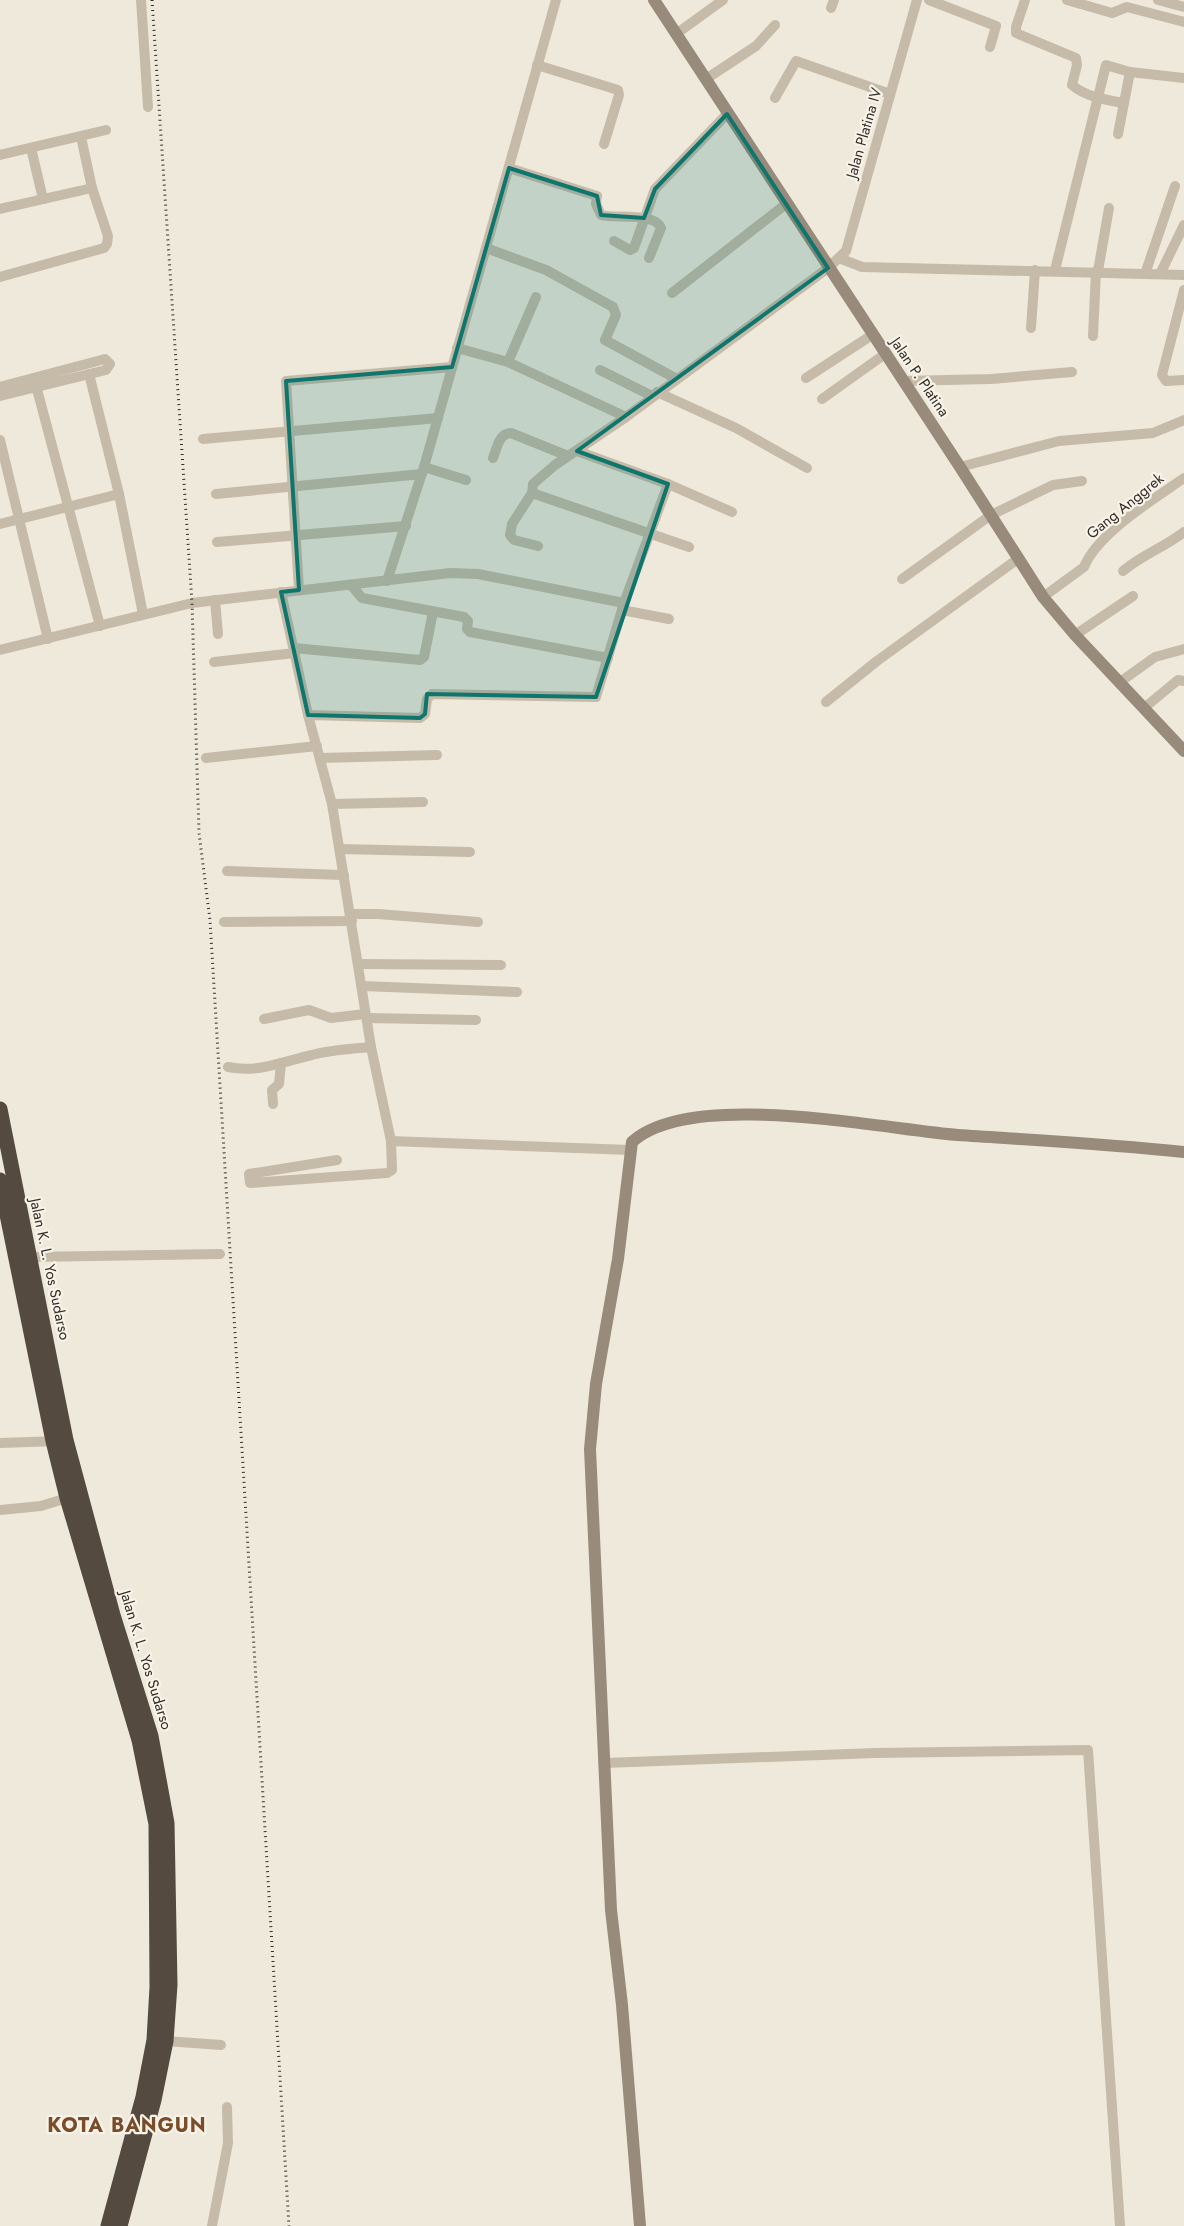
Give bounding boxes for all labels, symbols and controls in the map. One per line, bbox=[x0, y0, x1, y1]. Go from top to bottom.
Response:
street label: Jalan Platina IV bbox=[840, 85, 887, 183]
street label: Jalan P. Platina bbox=[884, 331, 955, 421]
street label: Gang Anggrek bbox=[1082, 468, 1169, 544]
street label: Jalan K. L. Yos Sudarso bbox=[24, 1194, 76, 1342]
street label: Jalan K. L. Yos Sudarso bbox=[114, 1586, 178, 1732]
district label: KOTA BANGUN bbox=[47, 2111, 207, 2140]

